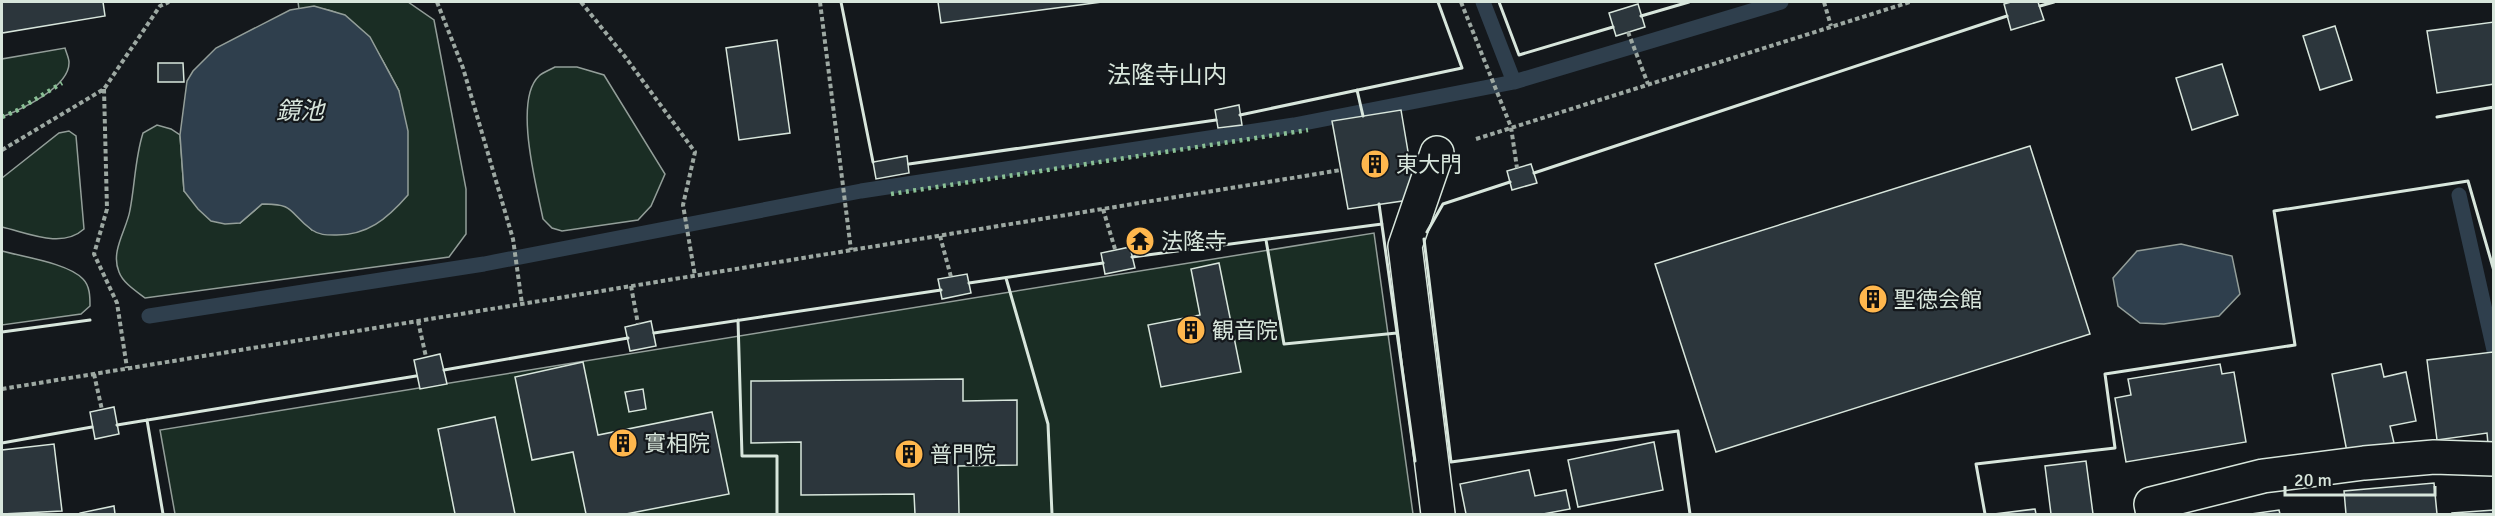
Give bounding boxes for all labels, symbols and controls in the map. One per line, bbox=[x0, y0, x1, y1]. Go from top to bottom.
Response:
district label: 法隆寺山内 bbox=[1107, 60, 1227, 90]
water label: 鏡池 bbox=[276, 96, 326, 126]
building icon: 東大門 bbox=[1359, 148, 1391, 180]
place label: 東大門 bbox=[1396, 151, 1462, 178]
temple icon: 法隆寺 bbox=[1124, 225, 1156, 257]
place label: 法隆寺 bbox=[1161, 228, 1227, 255]
building icon: 聖徳会館 bbox=[1857, 283, 1889, 315]
place label: 聖徳会館 bbox=[1894, 286, 1982, 313]
building icon: 観音院 bbox=[1175, 314, 1207, 346]
place label: 観音院 bbox=[1212, 317, 1278, 344]
building icon: 實相院 bbox=[607, 427, 639, 459]
place label: 實相院 bbox=[644, 430, 710, 457]
building icon: 普門院 bbox=[893, 438, 925, 470]
place label: 普門院 bbox=[930, 441, 996, 468]
scale bar bbox=[2285, 459, 2435, 497]
text: 20 m bbox=[2294, 469, 2332, 491]

